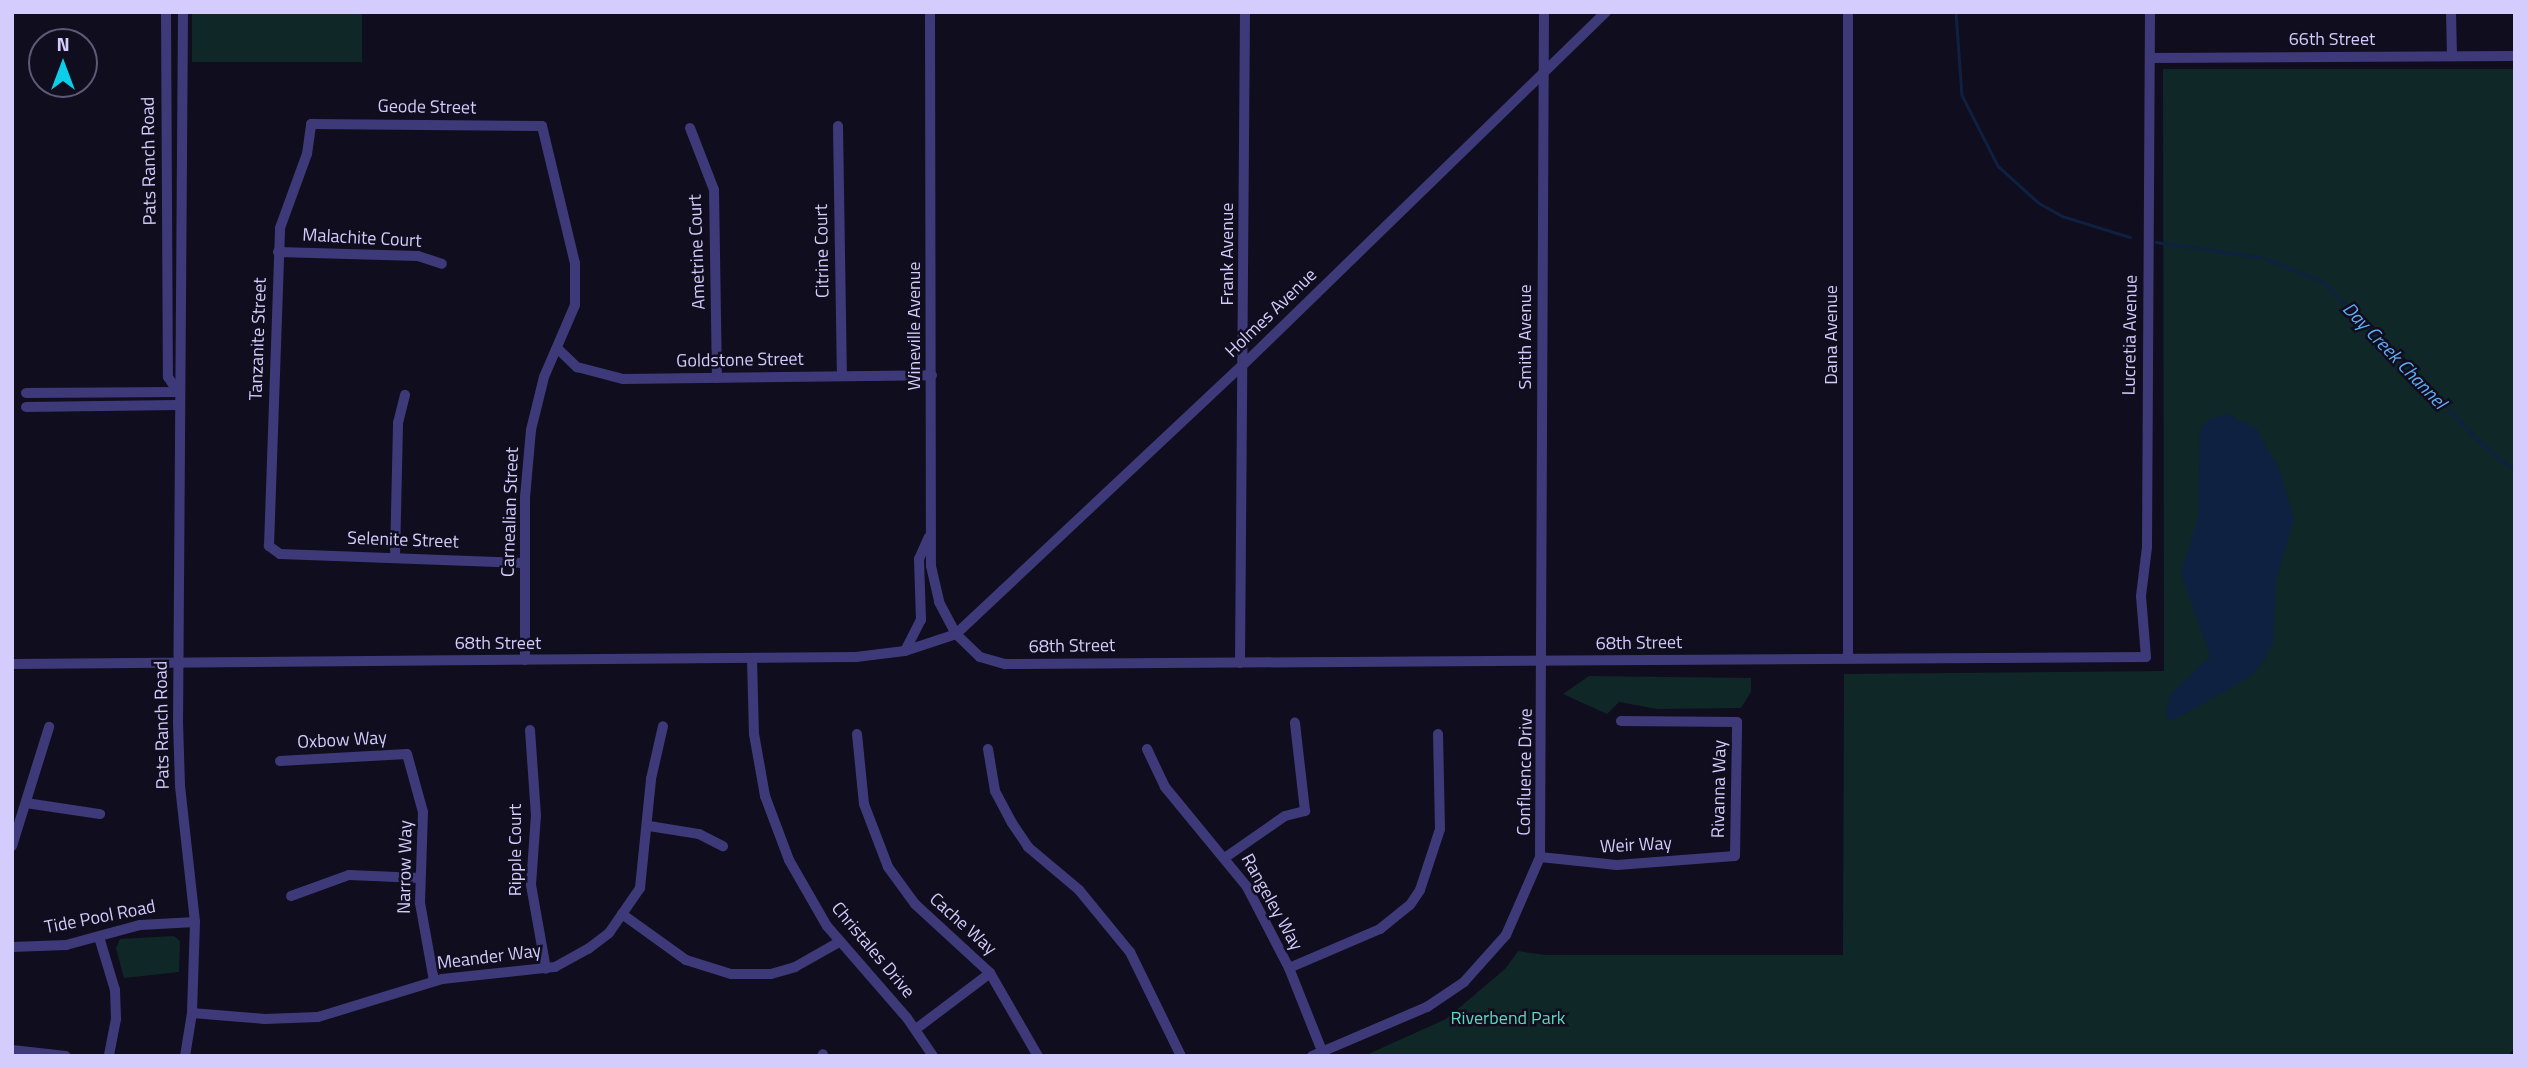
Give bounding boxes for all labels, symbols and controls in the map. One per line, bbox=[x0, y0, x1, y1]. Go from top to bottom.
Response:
north arrow bbox=[28, 28, 98, 98]
street label: 66th Street bbox=[2289, 28, 2375, 50]
text: N bbox=[56, 29, 70, 58]
street label: Geode Street bbox=[377, 95, 477, 119]
street label: Pats Ranch Road bbox=[137, 97, 161, 225]
street label: Ametrine Court bbox=[684, 194, 710, 310]
street label: Frank Avenue bbox=[1216, 203, 1238, 305]
street label: Citrine Court bbox=[810, 204, 834, 298]
street label: Malachite Court bbox=[302, 224, 422, 252]
street label: Wineville Avenue bbox=[903, 262, 925, 390]
street label: Holmes Avenue bbox=[1221, 264, 1321, 362]
street label: Lucretia Avenue bbox=[2118, 275, 2142, 395]
street label: Tanzanite Street bbox=[245, 277, 271, 401]
street label: Smith Avenue bbox=[1514, 285, 1536, 389]
street label: Dana Avenue bbox=[1820, 285, 1842, 385]
water label: Day Creek Channel bbox=[2338, 297, 2452, 413]
street label: Goldstone Street bbox=[676, 348, 804, 372]
street label: Carnealian Street bbox=[497, 447, 523, 577]
street label: Selenite Street bbox=[347, 527, 459, 553]
street label: 68th Street bbox=[1596, 631, 1682, 655]
street label: 68th Street bbox=[455, 632, 541, 654]
street label: 68th Street bbox=[1029, 634, 1115, 658]
street label: Pats Ranch Road bbox=[150, 661, 174, 789]
street label: Confluence Drive bbox=[1513, 708, 1537, 836]
street label: Oxbow Way bbox=[297, 727, 387, 753]
street label: Rivanna Way bbox=[1707, 740, 1731, 838]
street label: Ripple Court bbox=[504, 804, 526, 896]
street label: Narrow Way bbox=[393, 820, 417, 914]
street label: Weir Way bbox=[1599, 832, 1673, 858]
street label: Rangeley Way bbox=[1237, 850, 1307, 954]
street label: Cache Way bbox=[925, 888, 1001, 960]
street label: Tide Pool Road bbox=[43, 896, 157, 938]
street label: Christales Drive bbox=[827, 898, 919, 1002]
street label: Meander Way bbox=[436, 940, 542, 974]
park label: Riverbend Park bbox=[1450, 1007, 1566, 1029]

